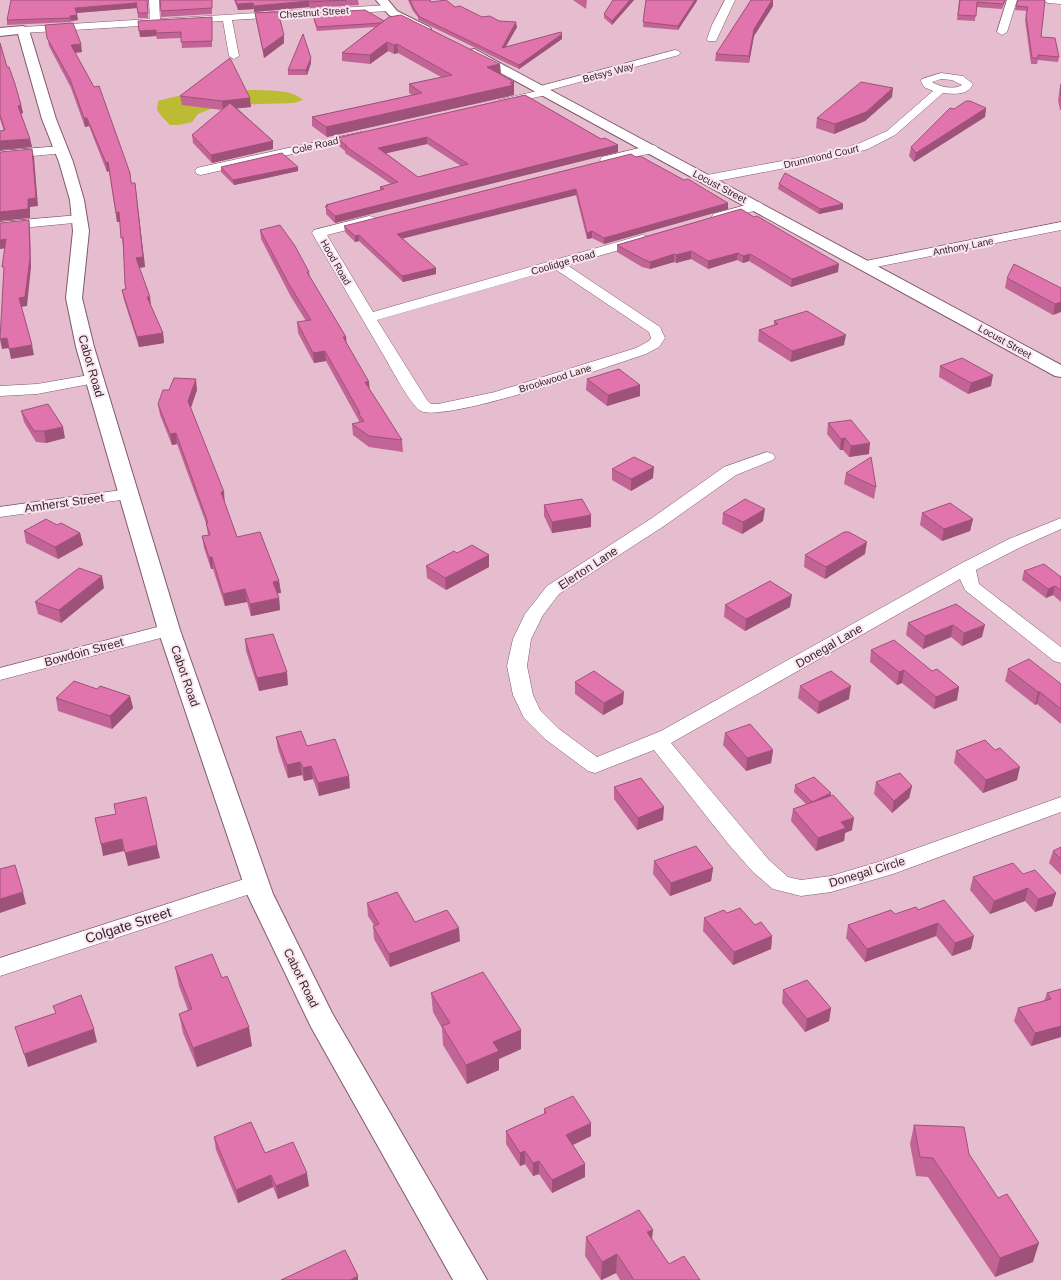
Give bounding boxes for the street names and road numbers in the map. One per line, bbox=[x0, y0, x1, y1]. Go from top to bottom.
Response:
street label: Chestnut Street bbox=[279, 5, 349, 20]
street label: Betsys Way bbox=[581, 60, 635, 85]
street label: Cole Road bbox=[291, 135, 339, 156]
street label: Drummond Court bbox=[783, 142, 860, 170]
street label: Locust Street bbox=[691, 168, 749, 205]
street label: Anthony Lane bbox=[932, 235, 995, 258]
street label: Hood Road bbox=[318, 238, 353, 287]
street label: Coolidge Road bbox=[530, 248, 596, 277]
street label: Locust Street bbox=[976, 322, 1033, 361]
street label: Cabot Road bbox=[75, 333, 107, 399]
street label: Brookwood Lane bbox=[518, 362, 593, 395]
street label: Amherst Street bbox=[23, 490, 105, 516]
street label: Elerton Lane bbox=[556, 543, 621, 592]
street label: Donegal Lane bbox=[793, 621, 865, 671]
street label: Bowdoin Street bbox=[43, 635, 126, 669]
street label: Cabot Road bbox=[168, 643, 202, 709]
street label: Donegal Circle bbox=[827, 854, 907, 890]
street label: Colgate Street bbox=[83, 904, 173, 946]
street label: Cabot Road bbox=[281, 946, 321, 1010]

